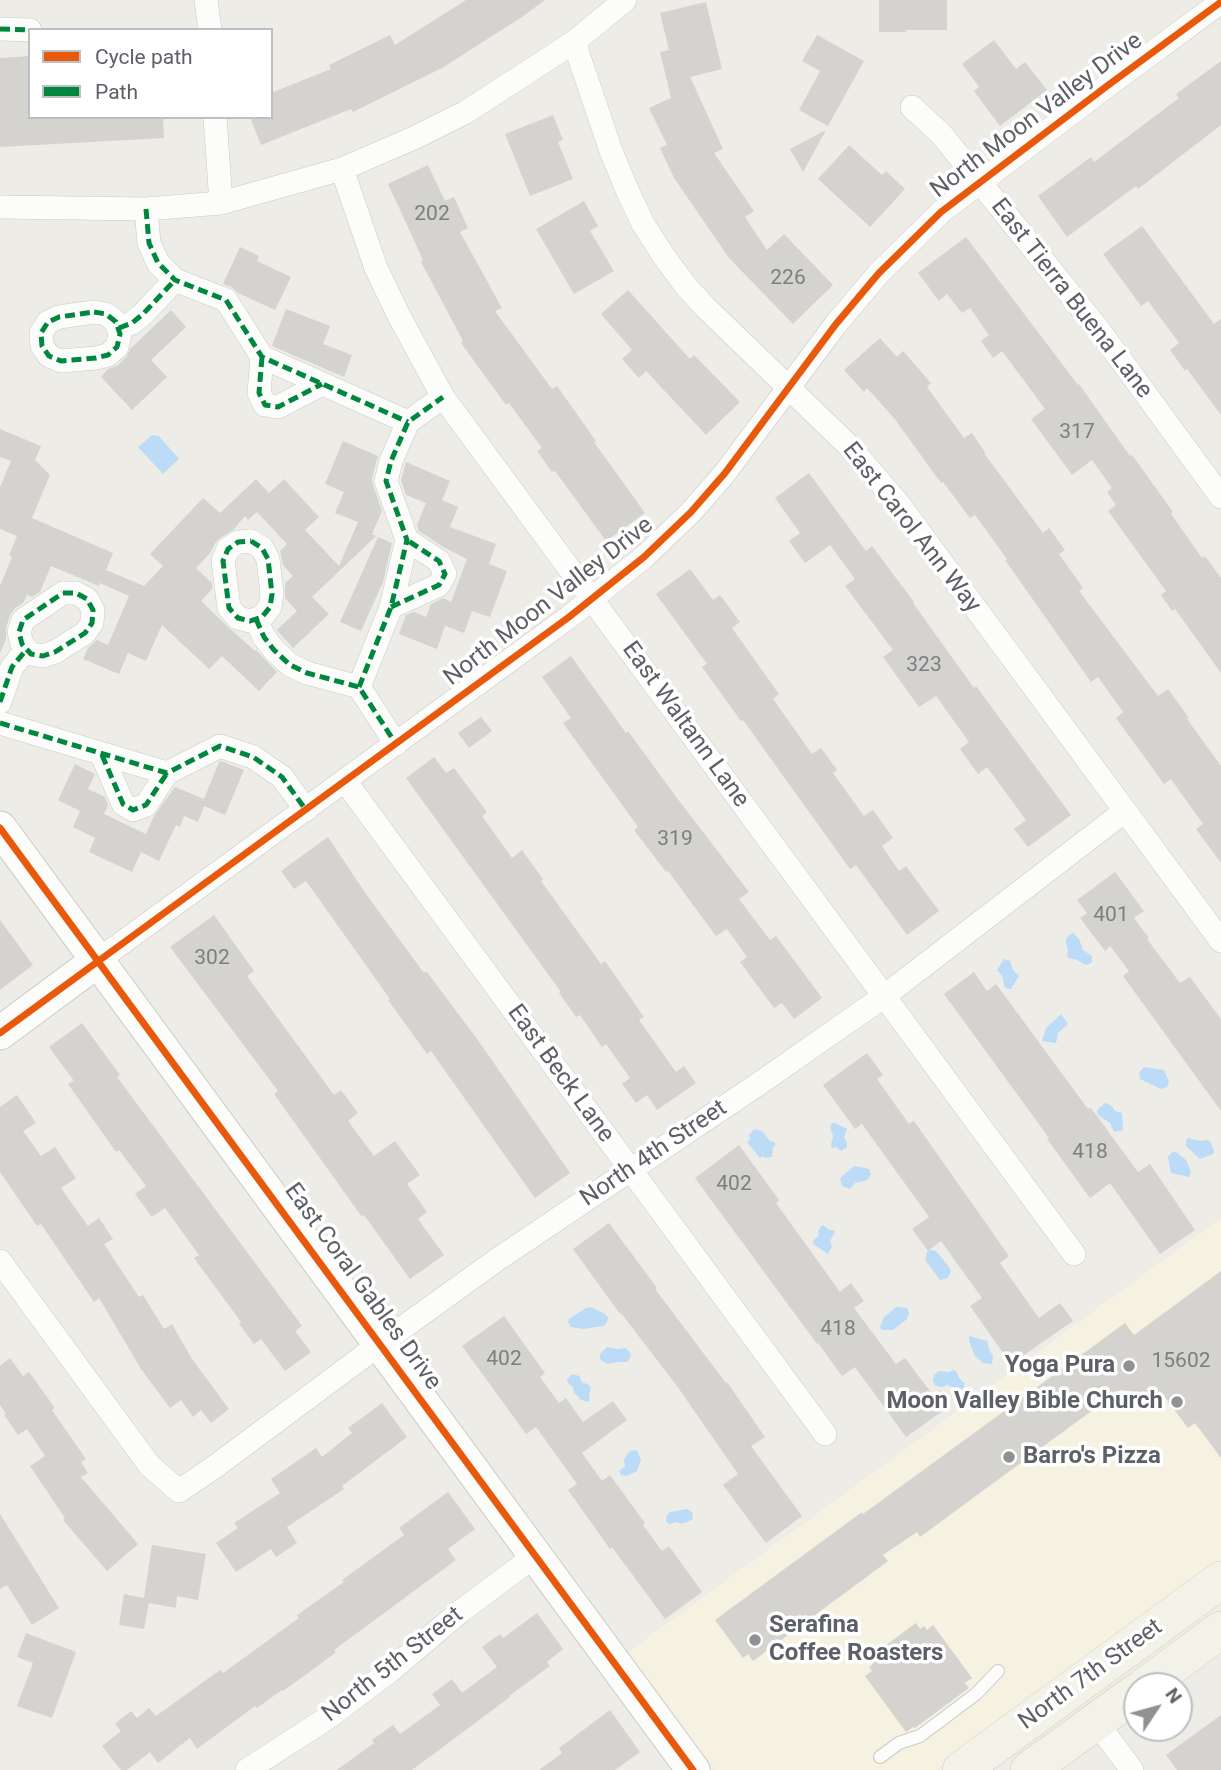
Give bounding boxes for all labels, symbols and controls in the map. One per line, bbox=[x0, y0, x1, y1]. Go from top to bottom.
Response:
street label: North Moon Valley Drive bbox=[926, 27, 1148, 205]
legend bbox=[28, 28, 273, 119]
text: Cycle path bbox=[95, 45, 193, 69]
text: Path bbox=[95, 80, 138, 104]
street label: East Tierra Buena Lane bbox=[984, 193, 1158, 405]
house number: 202 bbox=[414, 202, 450, 228]
house number: 226 bbox=[770, 266, 806, 292]
house number: 317 bbox=[1059, 420, 1095, 446]
street label: East Carol Ann Way bbox=[836, 437, 986, 619]
street label: North Moon Valley Drive bbox=[439, 511, 659, 693]
street label: East Waltann Lane bbox=[615, 636, 755, 814]
house number: 323 bbox=[906, 653, 942, 679]
house number: 319 bbox=[657, 827, 693, 853]
house number: 401 bbox=[1093, 903, 1129, 929]
house number: 302 bbox=[194, 946, 230, 972]
street label: East Beck Lane bbox=[500, 1000, 620, 1148]
street label: North 4th Street bbox=[575, 1094, 733, 1214]
house number: 418 bbox=[1072, 1140, 1108, 1166]
house number: 402 bbox=[716, 1172, 752, 1198]
street label: East Coral Gables Drive bbox=[277, 1178, 447, 1396]
house number: 418 bbox=[820, 1317, 856, 1343]
house number: 402 bbox=[486, 1347, 522, 1373]
house number: 15602 bbox=[1151, 1349, 1211, 1375]
place label: Yoga Pura bbox=[1005, 1352, 1115, 1380]
marker: Yoga Pura bbox=[1121, 1358, 1137, 1374]
place label: Moon Valley Bible Church bbox=[886, 1388, 1163, 1416]
marker: Moon Valley Bible Church bbox=[1169, 1394, 1185, 1410]
place label: Barro's Pizza bbox=[1023, 1443, 1161, 1471]
marker: Barro's Pizza bbox=[1001, 1449, 1017, 1465]
street label: North 5th Street bbox=[317, 1601, 469, 1729]
place label: Serafina Coffee Roasters bbox=[769, 1612, 943, 1668]
street label: North 7th Street bbox=[1014, 1613, 1168, 1737]
marker: Serafina Coffee Roasters bbox=[747, 1632, 763, 1648]
north arrow bbox=[1123, 1672, 1193, 1742]
text: N bbox=[1161, 1683, 1187, 1708]

